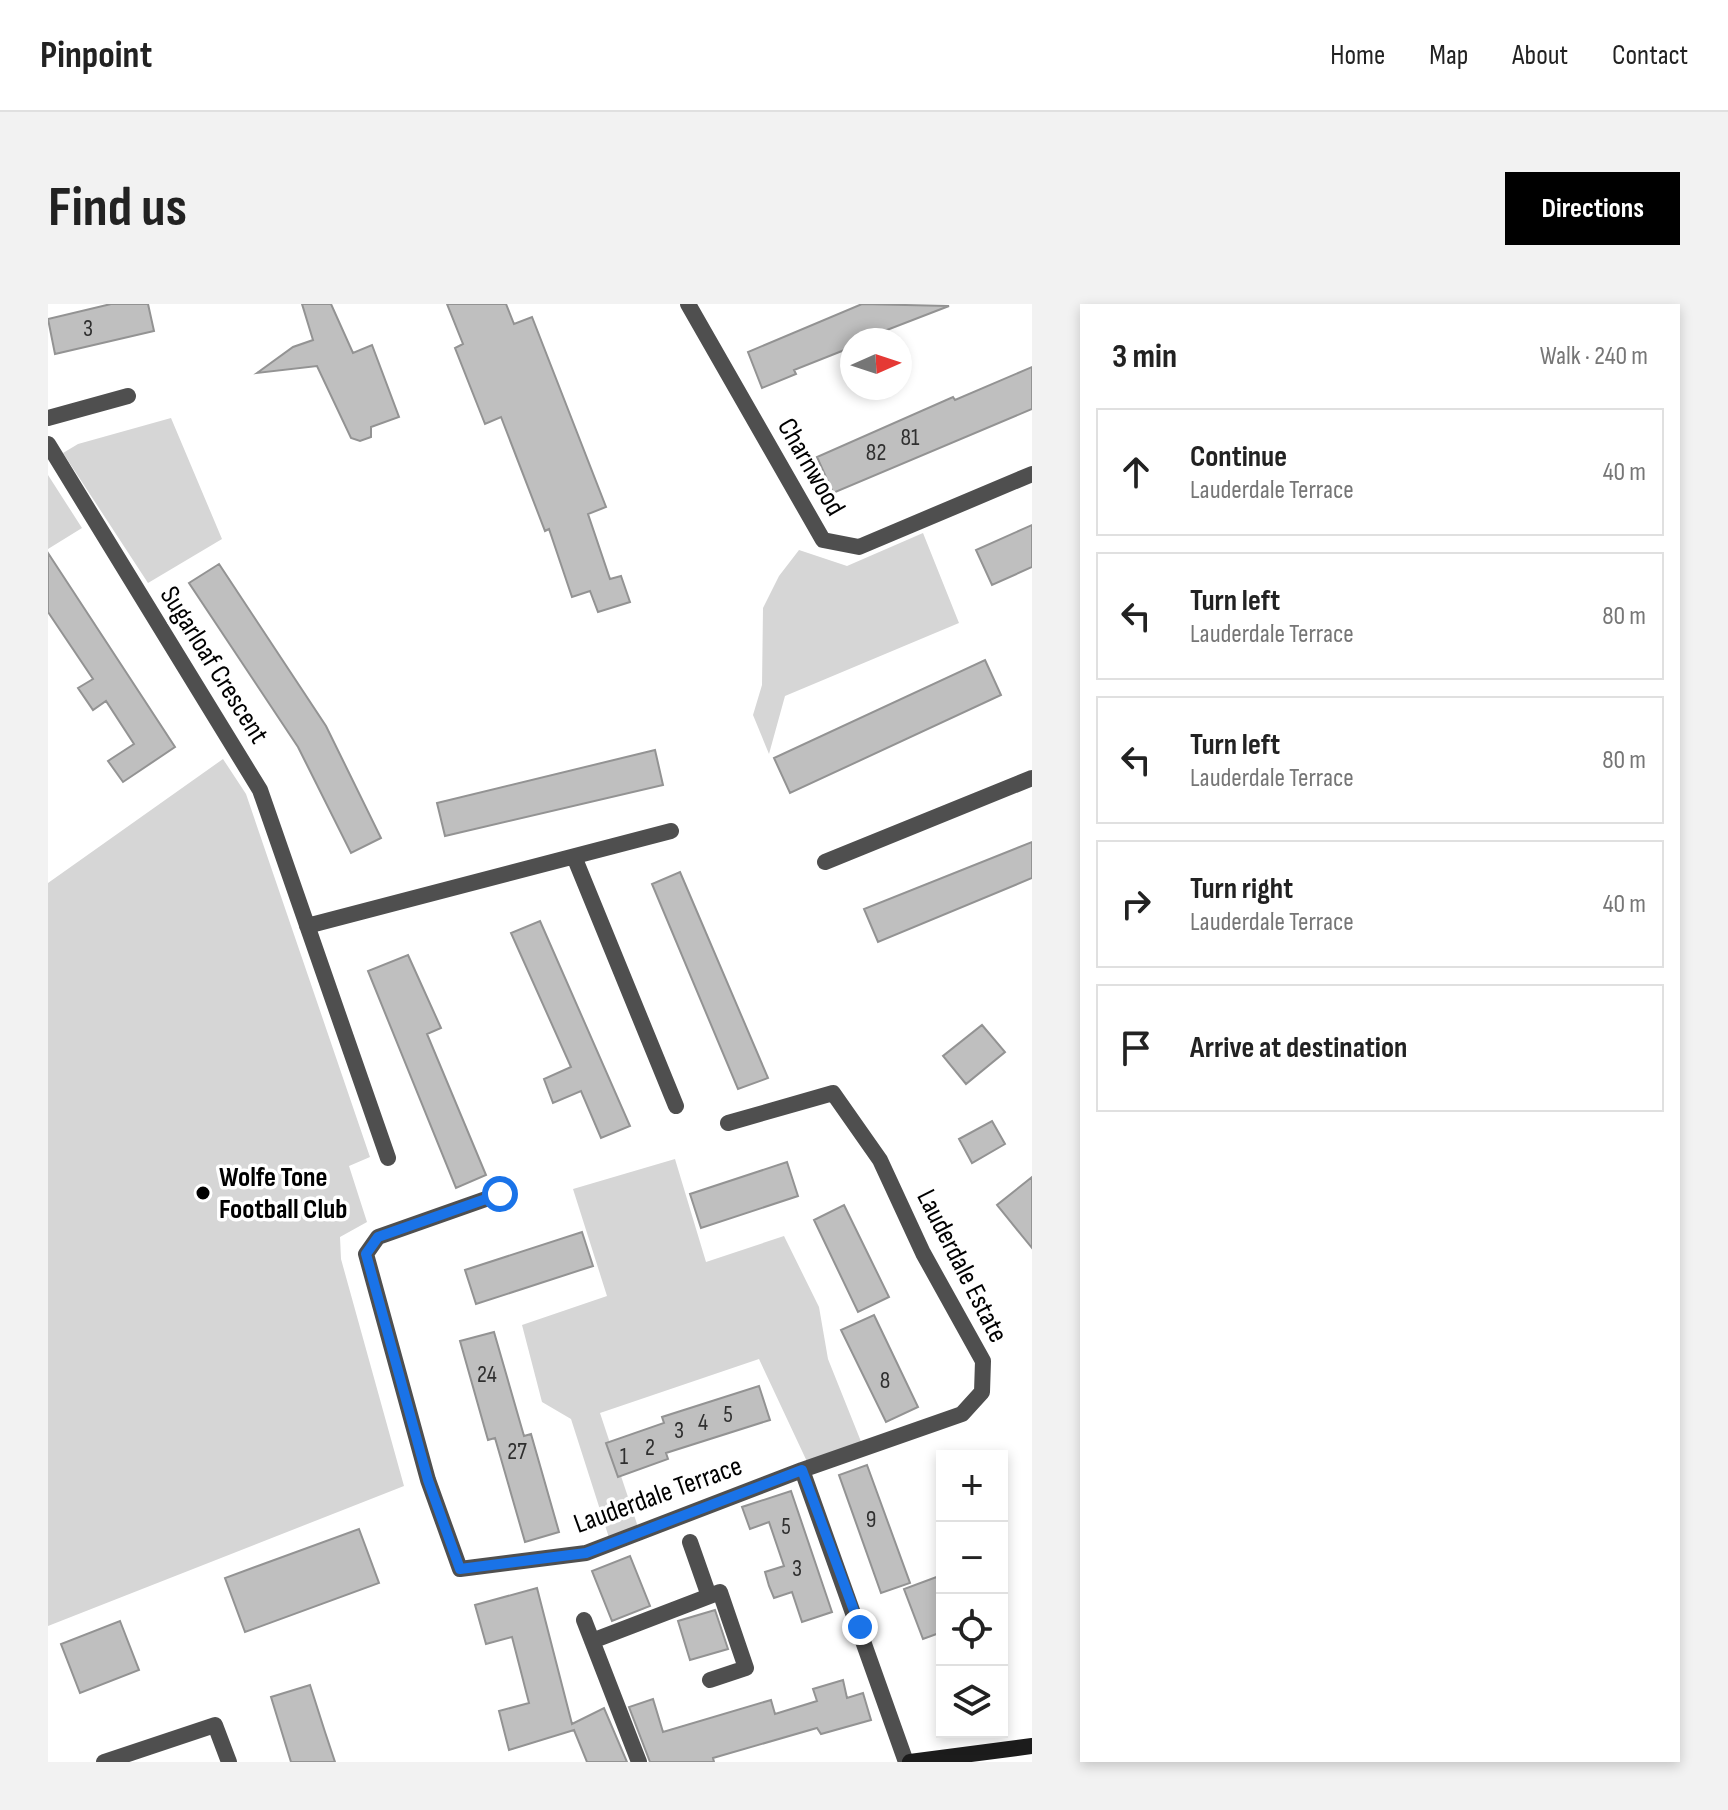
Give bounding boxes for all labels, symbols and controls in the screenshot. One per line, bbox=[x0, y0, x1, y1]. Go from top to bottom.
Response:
text: Pinpoint bbox=[40, 33, 152, 78]
text: Home bbox=[1330, 39, 1385, 72]
text: Map bbox=[1429, 39, 1468, 72]
text: About bbox=[1512, 39, 1568, 72]
text: Contact bbox=[1612, 39, 1688, 72]
button: Directions bbox=[1505, 172, 1680, 245]
text: Find us bbox=[48, 175, 187, 242]
house number: 3 bbox=[83, 314, 93, 343]
north arrow bbox=[840, 328, 912, 400]
text: 3 min bbox=[1112, 336, 1177, 377]
text: Walk · 240 m bbox=[1540, 341, 1648, 372]
street label: Charnwood bbox=[770, 412, 852, 522]
house number: 81 bbox=[901, 423, 920, 452]
house number: 82 bbox=[866, 438, 886, 467]
text: Continue bbox=[1190, 439, 1287, 475]
icon: ahead bbox=[1114, 450, 1158, 494]
text: 40 m bbox=[1603, 457, 1646, 488]
text: Lauderdale Terrace bbox=[1190, 475, 1354, 506]
street label: Sugarloaf Crescent bbox=[153, 580, 275, 750]
text: Turn left bbox=[1190, 583, 1280, 619]
icon: left bbox=[1114, 594, 1158, 638]
text: 80 m bbox=[1602, 601, 1646, 632]
text: Lauderdale Terrace bbox=[1190, 619, 1354, 650]
text: Turn left bbox=[1190, 727, 1280, 763]
icon: left bbox=[1114, 738, 1158, 782]
text: 80 m bbox=[1602, 745, 1646, 776]
text: Lauderdale Terrace bbox=[1190, 763, 1354, 794]
text: Turn right bbox=[1190, 871, 1293, 907]
icon: right bbox=[1114, 882, 1158, 926]
text: 40 m bbox=[1603, 889, 1646, 920]
text: Lauderdale Terrace bbox=[1190, 907, 1354, 938]
icon: arrive bbox=[1114, 1026, 1158, 1070]
text: Arrive at destination bbox=[1190, 1030, 1407, 1066]
place label: Wolfe Tone Football Club bbox=[219, 1161, 348, 1226]
route start bbox=[482, 1176, 518, 1212]
marker: Wolfe Tone Football Club bbox=[194, 1184, 212, 1202]
street label: Lauderdale Estate bbox=[909, 1184, 1015, 1348]
house number: 24 bbox=[477, 1360, 497, 1389]
house number: 8 bbox=[880, 1366, 890, 1395]
house number: 5 bbox=[723, 1400, 733, 1429]
house number: 4 bbox=[698, 1408, 708, 1437]
house number: 3 bbox=[674, 1416, 684, 1445]
house number: 2 bbox=[645, 1433, 655, 1462]
house number: 27 bbox=[507, 1437, 527, 1466]
house number: 1 bbox=[620, 1442, 629, 1471]
street label: Lauderdale Terrace bbox=[570, 1449, 746, 1541]
map controls bbox=[936, 1450, 1008, 1738]
button: + bbox=[936, 1450, 1008, 1522]
house number: 9 bbox=[866, 1505, 876, 1534]
house number: 5 bbox=[781, 1512, 791, 1541]
button: − bbox=[936, 1522, 1008, 1594]
house number: 3 bbox=[792, 1554, 802, 1583]
button: locate bbox=[936, 1594, 1008, 1666]
route end bbox=[842, 1609, 878, 1645]
button: layers bbox=[936, 1666, 1008, 1738]

